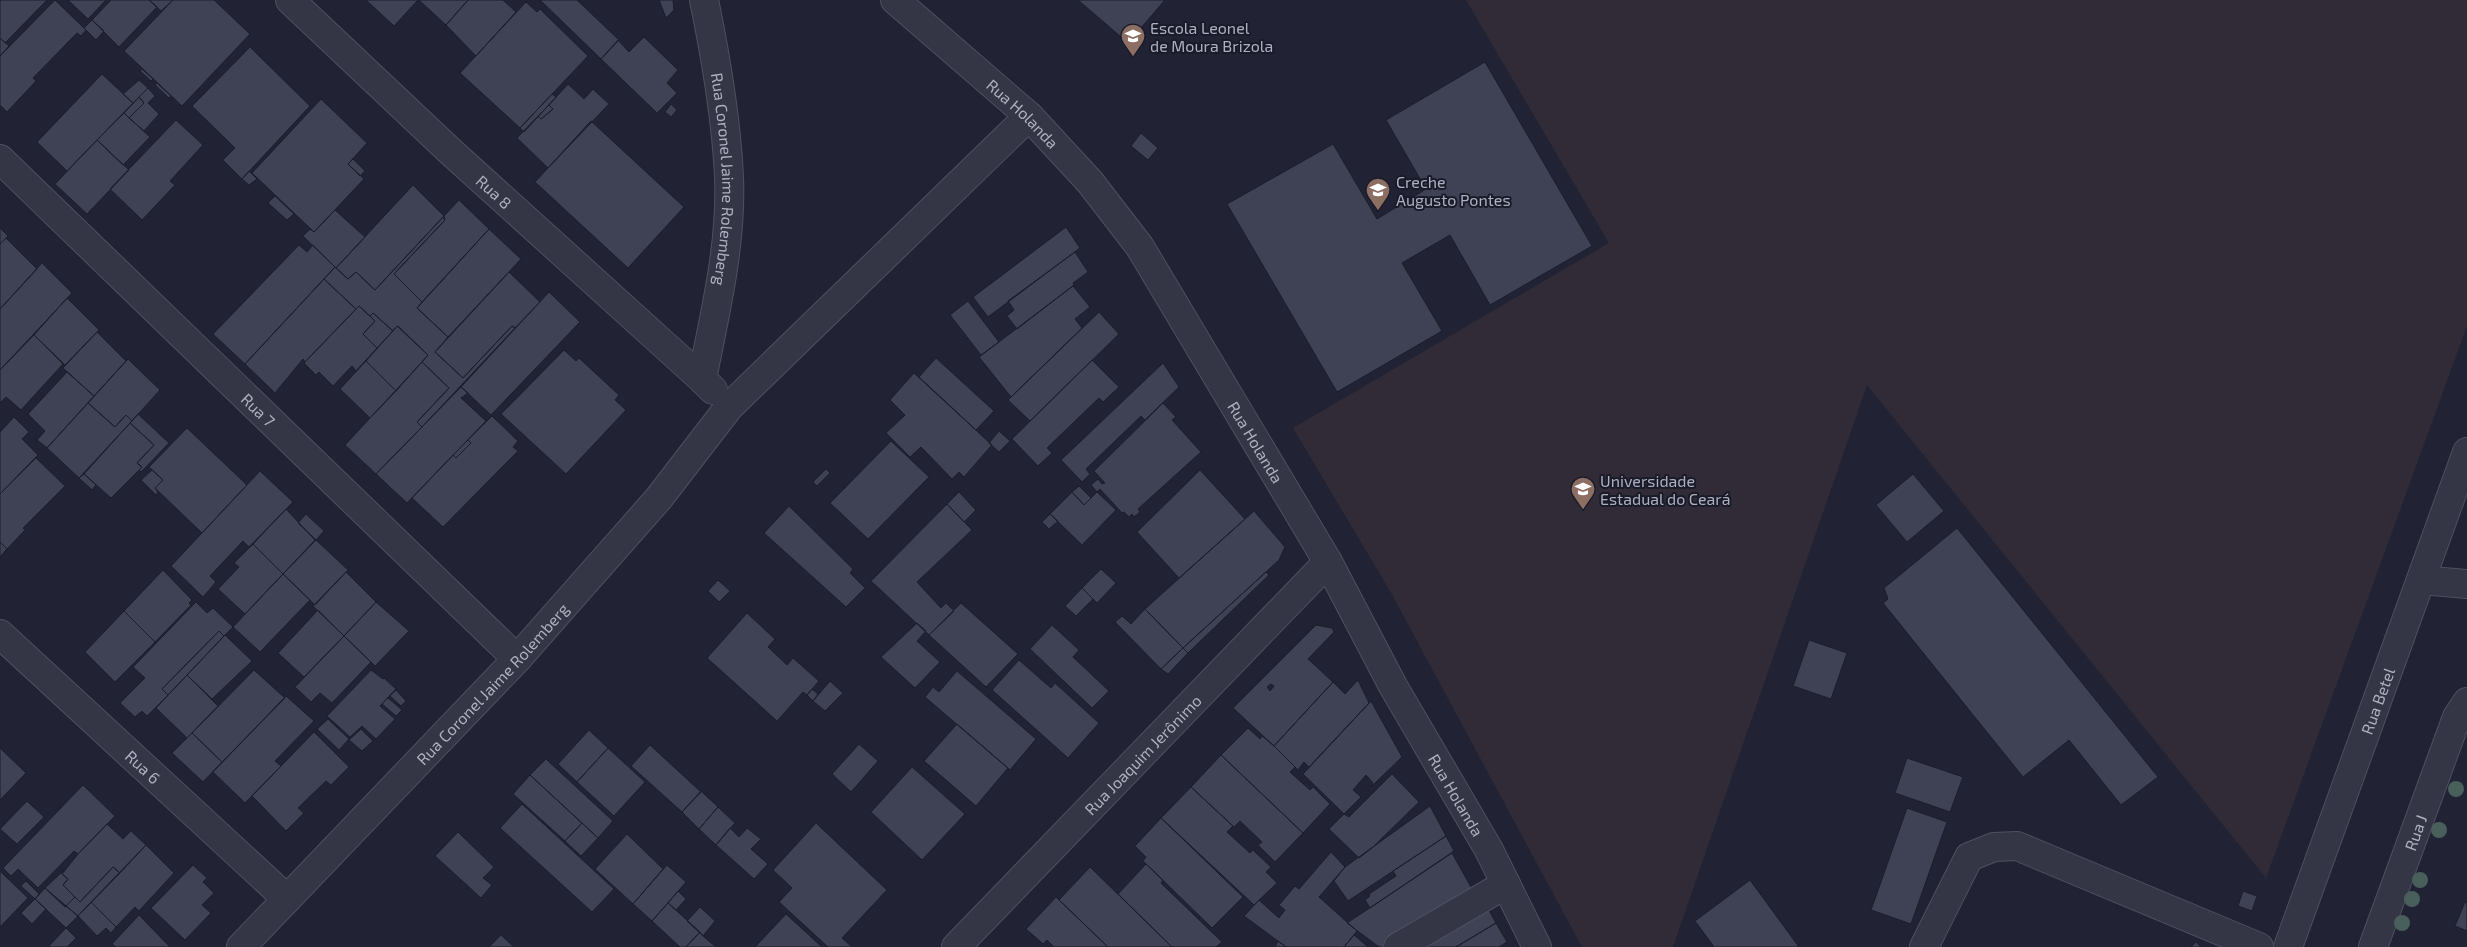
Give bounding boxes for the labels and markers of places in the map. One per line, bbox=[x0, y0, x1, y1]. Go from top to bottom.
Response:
place label: Escola Leonel de Moura Brizola bbox=[1150, 18, 1273, 55]
school or university icon: Escola Leonel de Moura Brizola bbox=[1120, 23, 1146, 57]
place label: Creche Augusto Pontes bbox=[1396, 172, 1511, 209]
school or university icon: Creche Augusto Pontes bbox=[1365, 177, 1391, 211]
place label: Universidade Estadual do Ceará bbox=[1600, 471, 1730, 508]
school or university icon: Universidade Estadual do Ceará bbox=[1570, 476, 1596, 510]

